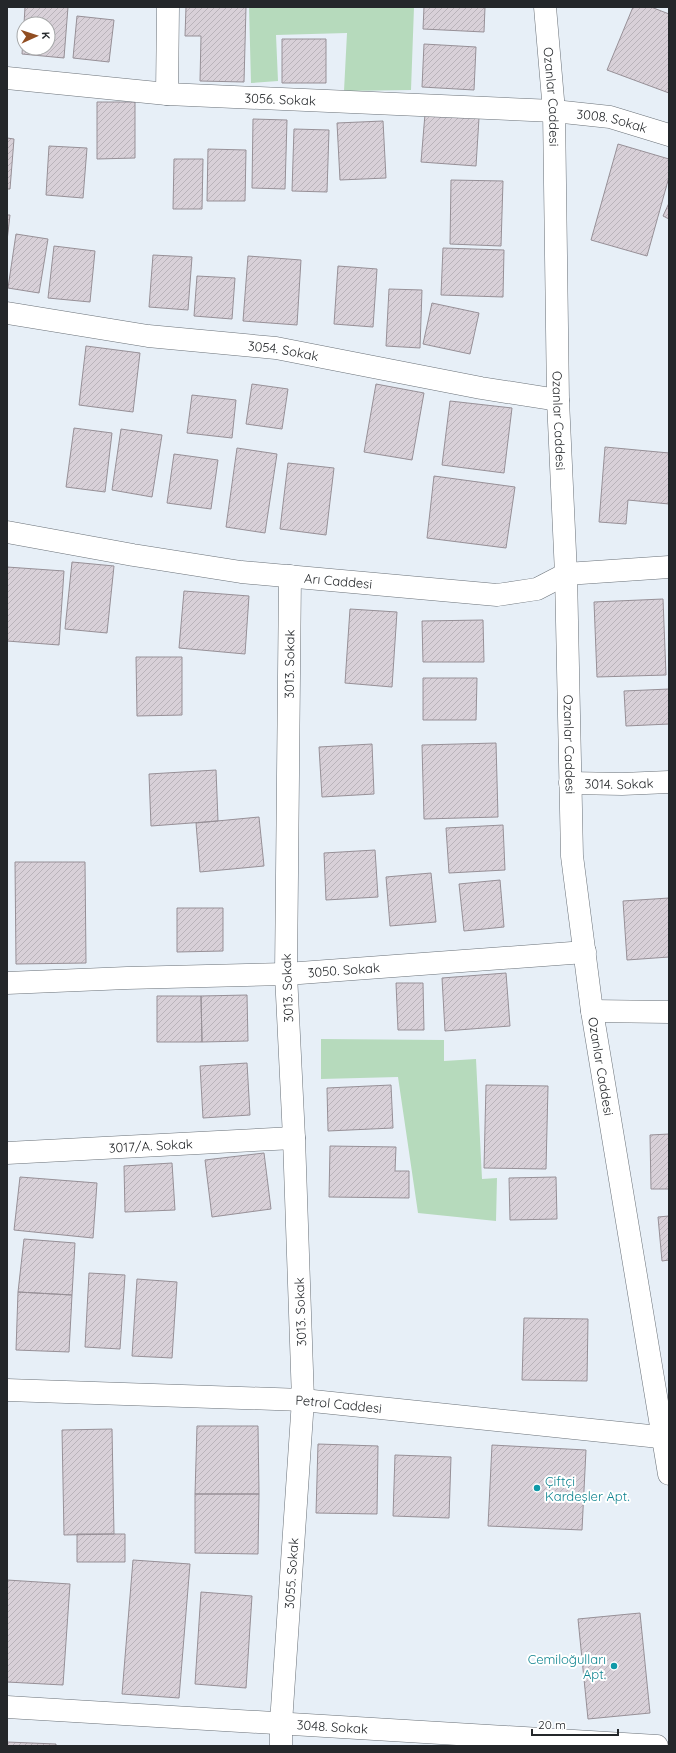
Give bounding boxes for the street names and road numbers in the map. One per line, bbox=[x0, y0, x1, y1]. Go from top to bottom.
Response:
street label: Ozanlar Caddesi bbox=[541, 46, 562, 146]
street label: 3056. Sokak bbox=[244, 89, 316, 109]
street label: 3008. Sokak bbox=[576, 105, 649, 136]
street label: 3054. Sokak bbox=[247, 337, 320, 364]
street label: Ozanlar Caddesi bbox=[550, 371, 569, 471]
street label: Arı Caddesi bbox=[304, 570, 373, 592]
street label: 3013. Sokak bbox=[281, 629, 297, 699]
street label: Ozanlar Caddesi bbox=[561, 694, 579, 794]
street label: 3014. Sokak bbox=[584, 775, 654, 792]
street label: 3013. Sokak bbox=[278, 953, 296, 1023]
street label: 3050. Sokak bbox=[307, 959, 380, 980]
street label: Ozanlar Caddesi bbox=[585, 1016, 617, 1117]
street label: 3017/A. Sokak bbox=[108, 1135, 193, 1156]
street label: 3013. Sokak bbox=[291, 1277, 309, 1347]
street label: Petrol Caddesi bbox=[295, 1392, 383, 1416]
street label: 3055. Sokak bbox=[281, 1537, 302, 1609]
street label: 3048. Sokak bbox=[296, 1716, 369, 1737]

